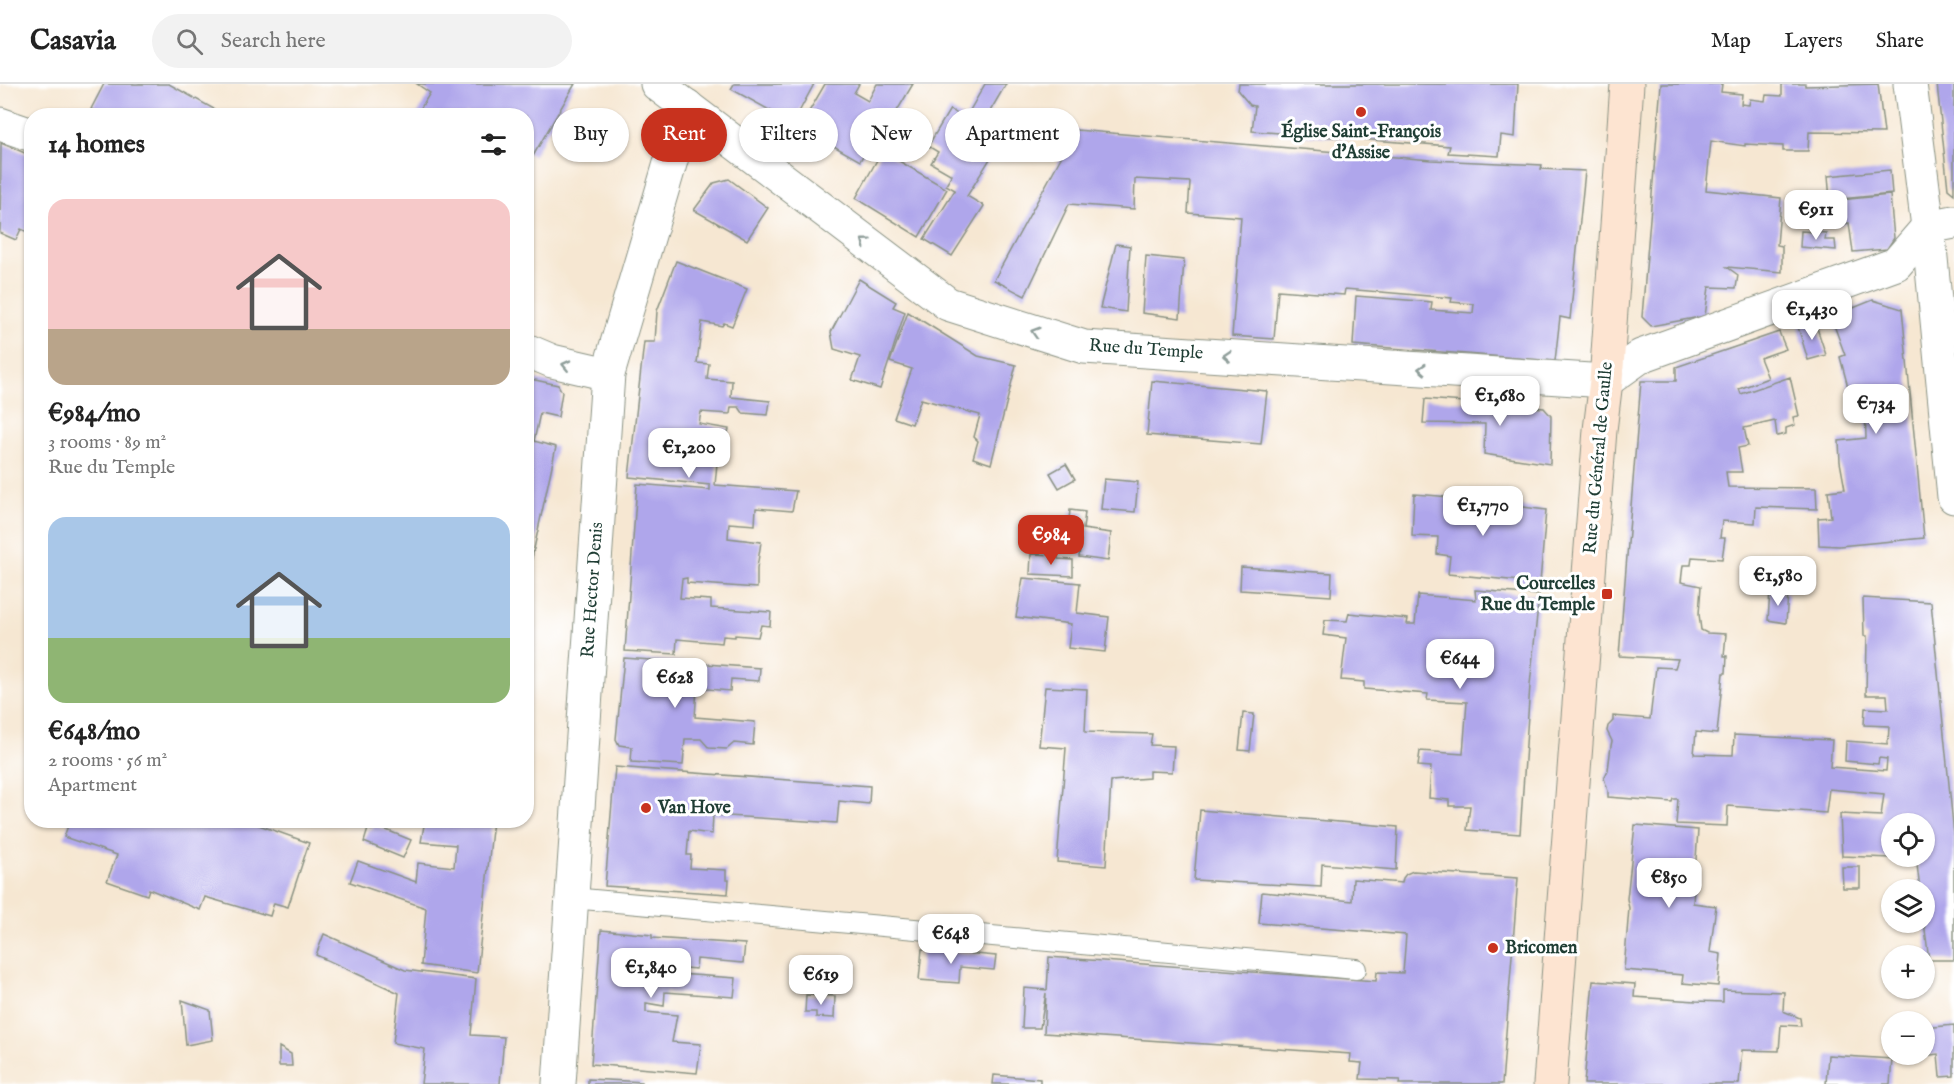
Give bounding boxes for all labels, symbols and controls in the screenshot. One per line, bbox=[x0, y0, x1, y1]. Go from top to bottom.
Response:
search box bbox=[152, 14, 572, 68]
text: Casavia bbox=[30, 24, 116, 59]
icon: search bbox=[173, 25, 206, 58]
text: Search here bbox=[221, 27, 326, 55]
text: Map bbox=[1711, 28, 1751, 55]
text: Layers bbox=[1784, 28, 1843, 55]
text: Share bbox=[1876, 28, 1924, 55]
marker: Église Saint-François d'Assise bbox=[1354, 105, 1368, 119]
chip: Buy bbox=[552, 108, 629, 162]
chip: Rent bbox=[641, 108, 727, 162]
chip: Filters bbox=[739, 108, 838, 162]
chip: New bbox=[850, 108, 933, 162]
chip: Apartment bbox=[945, 108, 1080, 162]
place label: Église Saint-François d'Assise bbox=[1281, 119, 1442, 165]
text: 14 homes bbox=[48, 128, 145, 161]
icon: filters bbox=[477, 128, 510, 161]
pin: €911 bbox=[1780, 190, 1852, 241]
text: €911 bbox=[1798, 197, 1834, 222]
icon: home bbox=[225, 238, 333, 346]
one-way arrow bbox=[861, 238, 872, 249]
pin: €1,430 bbox=[1763, 290, 1861, 341]
text: €1,430 bbox=[1786, 297, 1838, 322]
one-way arrow bbox=[1030, 326, 1041, 339]
street label: Rue du Temple bbox=[1088, 335, 1204, 365]
one-way arrow bbox=[1223, 350, 1232, 363]
one-way arrow bbox=[562, 359, 572, 372]
street label: Rue du Général de Gaulle bbox=[1579, 361, 1619, 555]
one-way arrow bbox=[1417, 362, 1426, 375]
pin: €1,680 bbox=[1451, 376, 1549, 427]
text: €1,680 bbox=[1475, 383, 1525, 408]
pin: €734 bbox=[1840, 384, 1912, 435]
text: €734 bbox=[1857, 391, 1895, 416]
text: €984/mo bbox=[48, 397, 140, 430]
pin: €1,200 bbox=[640, 428, 738, 479]
text: 3 rooms · 89 m² bbox=[48, 430, 166, 455]
text: €1,200 bbox=[662, 435, 716, 460]
text: Rue du Temple bbox=[48, 455, 175, 480]
pin: €1,770 bbox=[1434, 486, 1532, 537]
text: €1,770 bbox=[1457, 493, 1509, 518]
pin: €984 bbox=[1015, 515, 1087, 566]
street label: Rue Hector Denis bbox=[577, 521, 609, 659]
text: €984 bbox=[1032, 522, 1070, 547]
icon: home bbox=[225, 556, 333, 664]
pin: €1,580 bbox=[1729, 556, 1827, 607]
text: €1,580 bbox=[1753, 563, 1803, 588]
place label: Courcelles Rue du Temple bbox=[1481, 573, 1596, 617]
marker: Courcelles Rue du Temple bbox=[1600, 587, 1614, 601]
pin: €644 bbox=[1424, 639, 1496, 690]
text: €644 bbox=[1440, 646, 1480, 671]
pin: €628 bbox=[639, 658, 711, 709]
text: €628 bbox=[656, 665, 694, 690]
text: €648/mo bbox=[48, 715, 140, 748]
text: 2 rooms · 56 m² bbox=[48, 748, 167, 773]
text: Apartment bbox=[48, 773, 137, 798]
place label: Van Hove bbox=[657, 797, 732, 820]
marker: Van Hove bbox=[639, 801, 653, 815]
map controls bbox=[1881, 813, 1935, 1065]
button: locate bbox=[1881, 813, 1935, 867]
pin: €850 bbox=[1633, 858, 1705, 909]
text: €850 bbox=[1651, 865, 1687, 890]
button: layers bbox=[1881, 879, 1935, 933]
pin: €648 bbox=[915, 914, 987, 965]
text: €648 bbox=[932, 921, 970, 946]
place label: Bricomen bbox=[1505, 937, 1578, 960]
marker: Bricomen bbox=[1486, 941, 1500, 955]
button: + bbox=[1881, 945, 1935, 999]
pin: €1,840 bbox=[602, 948, 700, 999]
text: €1,840 bbox=[625, 955, 677, 980]
pin: €619 bbox=[785, 955, 857, 1006]
text: €619 bbox=[803, 962, 839, 987]
button: − bbox=[1881, 1011, 1935, 1065]

